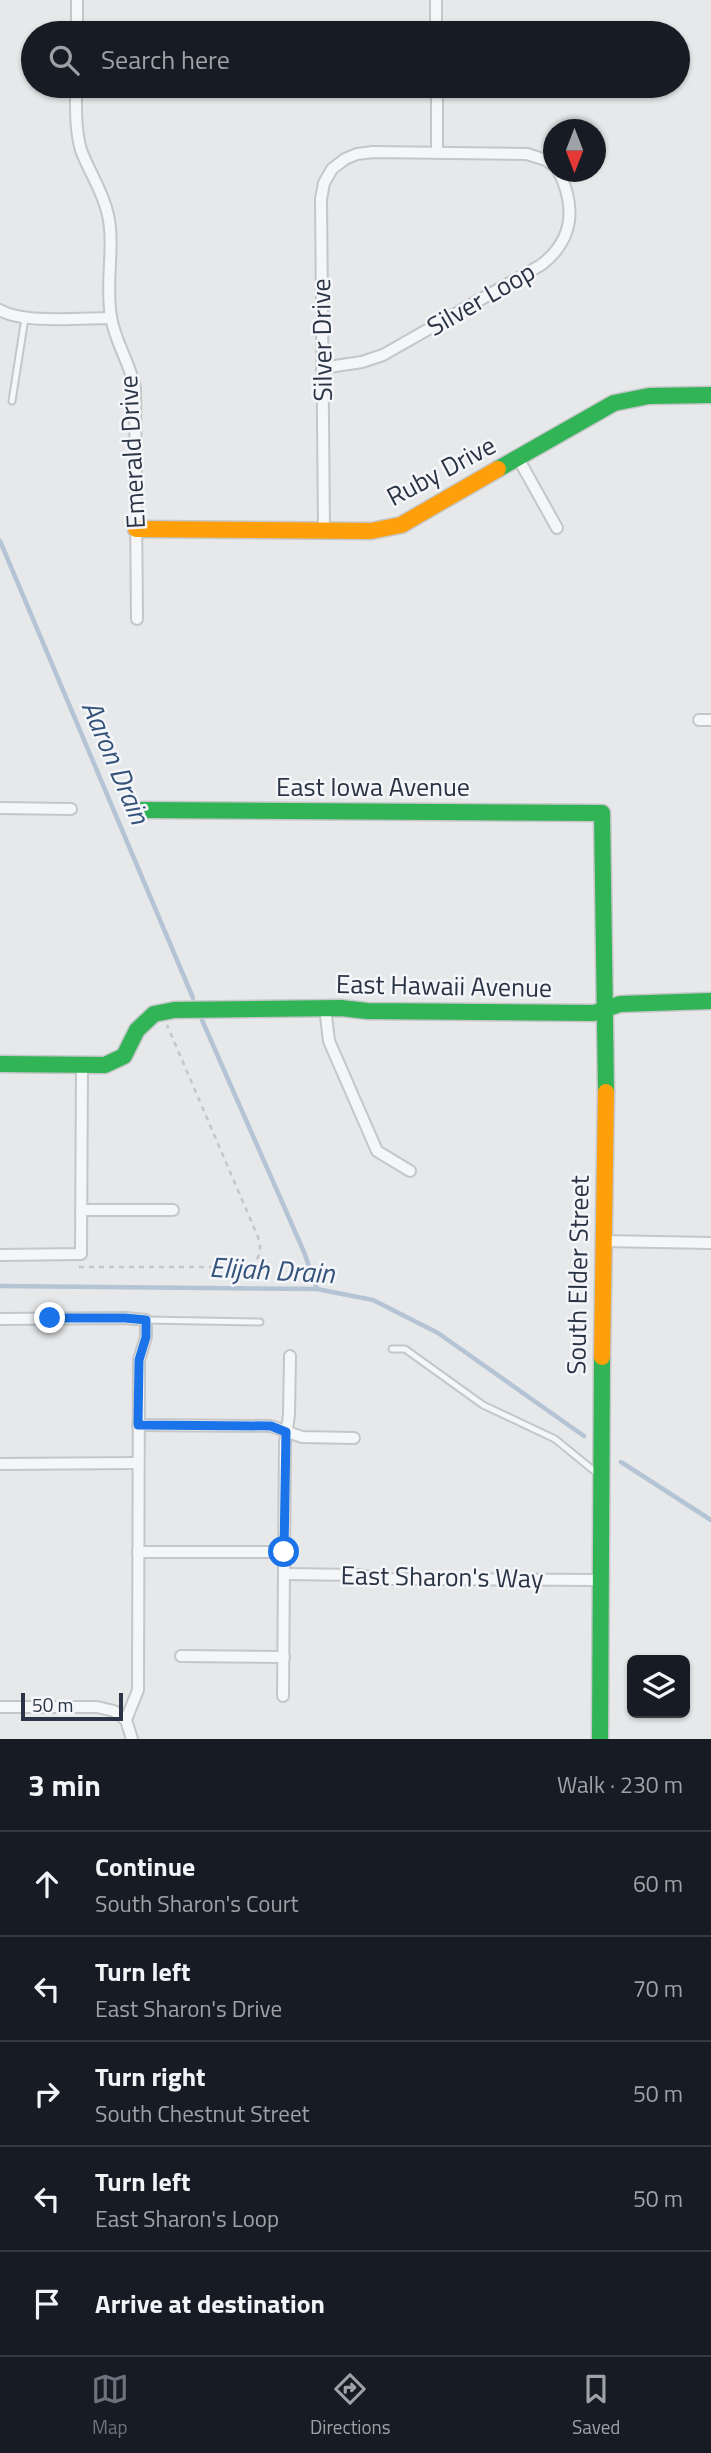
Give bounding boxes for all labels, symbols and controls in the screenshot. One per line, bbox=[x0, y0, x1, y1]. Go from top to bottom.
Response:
search box bbox=[21, 21, 690, 98]
text: Search here bbox=[101, 40, 230, 79]
icon: search bbox=[45, 41, 83, 79]
north arrow bbox=[543, 119, 606, 182]
street label: Silver Loop bbox=[419, 252, 542, 345]
street label: Silver Drive bbox=[301, 278, 342, 402]
street label: Emerald Drive bbox=[108, 374, 155, 530]
street label: Ruby Drive bbox=[379, 426, 502, 516]
water label: Aaron Drain bbox=[71, 693, 162, 831]
street label: East Iowa Avenue bbox=[276, 767, 470, 806]
street label: East Hawaii Avenue bbox=[336, 964, 552, 1007]
street label: South Elder Street bbox=[556, 1175, 599, 1375]
water label: Elijah Drain bbox=[208, 1245, 337, 1294]
route end bbox=[34, 1302, 65, 1333]
route start bbox=[268, 1536, 299, 1567]
street label: East Sharon's Way bbox=[340, 1555, 544, 1598]
map controls bbox=[627, 1655, 690, 1718]
button: layers bbox=[627, 1655, 690, 1718]
scale bar bbox=[21, 1690, 122, 1722]
text: 50 m bbox=[32, 1690, 73, 1719]
text: 3 min bbox=[28, 1762, 101, 1808]
text: Walk · 230 m bbox=[557, 1767, 683, 1802]
text: Continue bbox=[95, 1847, 195, 1886]
icon: ahead bbox=[28, 1865, 66, 1903]
text: 60 m bbox=[633, 1866, 683, 1901]
text: South Sharon's Court bbox=[95, 1886, 299, 1921]
text: Turn left bbox=[95, 1952, 190, 1991]
icon: left bbox=[28, 1970, 66, 2008]
text: 70 m bbox=[633, 1971, 683, 2006]
text: East Sharon's Drive bbox=[95, 1991, 282, 2026]
text: Turn right bbox=[95, 2057, 206, 2096]
icon: right bbox=[28, 2075, 66, 2113]
text: 50 m bbox=[633, 2076, 683, 2111]
text: South Chestnut Street bbox=[95, 2096, 310, 2131]
text: Turn left bbox=[95, 2162, 190, 2201]
icon: left bbox=[28, 2180, 66, 2218]
text: 50 m bbox=[633, 2181, 683, 2216]
text: East Sharon's Loop bbox=[95, 2201, 279, 2236]
text: Arrive at destination bbox=[95, 2284, 325, 2323]
icon: arrive bbox=[28, 2285, 66, 2323]
tab: Map bbox=[91, 2370, 129, 2441]
tab: Directions bbox=[310, 2370, 391, 2441]
tab: Saved bbox=[572, 2370, 620, 2441]

